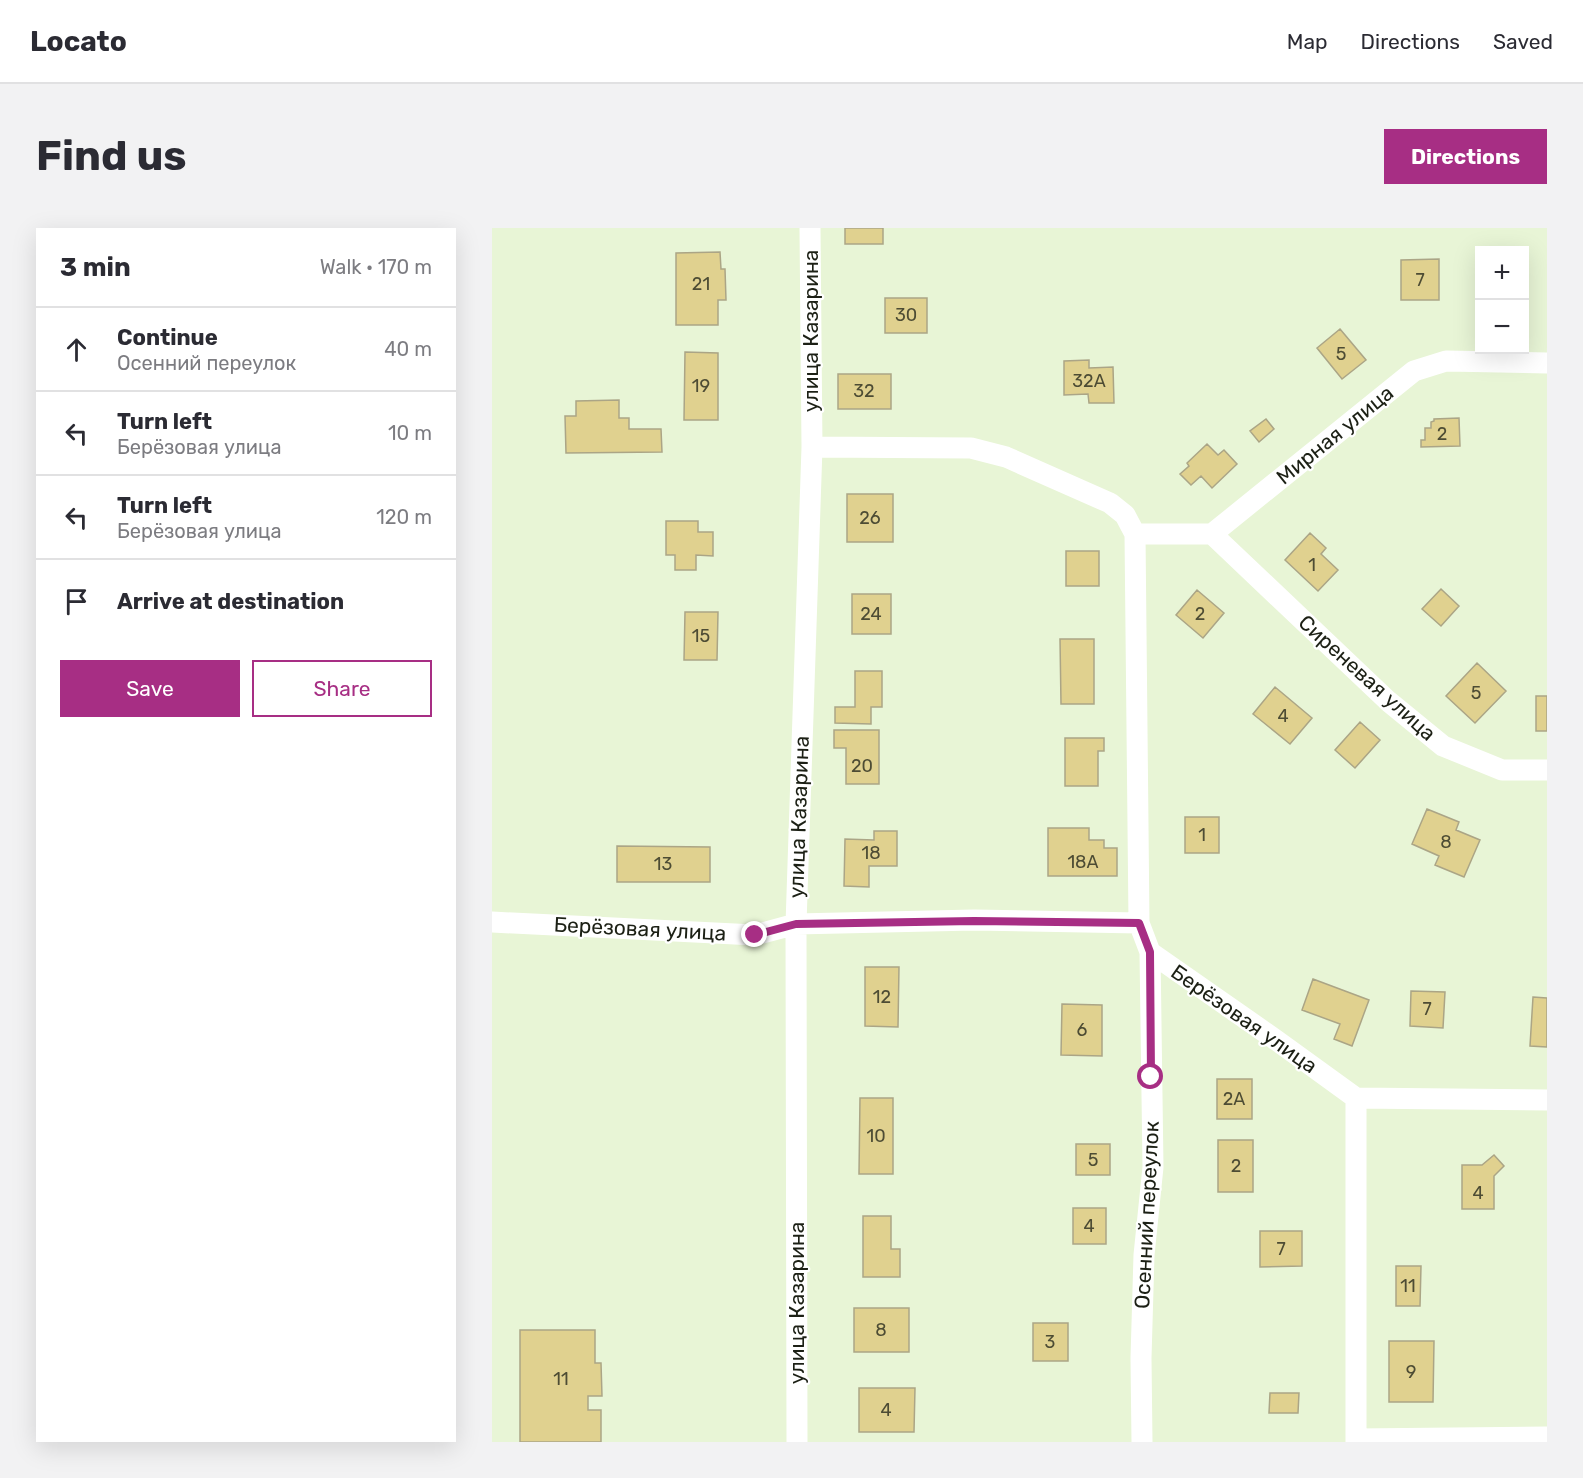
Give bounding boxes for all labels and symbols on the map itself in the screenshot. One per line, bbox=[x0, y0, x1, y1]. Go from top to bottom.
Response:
street label: улица Казарина bbox=[798, 250, 823, 412]
house number: 7 bbox=[1415, 269, 1425, 291]
house number: 21 bbox=[692, 273, 710, 295]
house number: 30 bbox=[895, 304, 917, 326]
house number: 5 bbox=[1336, 343, 1346, 365]
house number: 32А bbox=[1072, 370, 1106, 392]
house number: 19 bbox=[692, 375, 710, 397]
house number: 32 bbox=[853, 380, 875, 402]
street label: Мирная улица bbox=[1271, 380, 1398, 489]
house number: 2 bbox=[1437, 423, 1447, 445]
house number: 26 bbox=[859, 507, 881, 529]
house number: 1 bbox=[1308, 554, 1316, 576]
house number: 24 bbox=[860, 603, 882, 625]
house number: 2 bbox=[1195, 603, 1205, 625]
street label: Сиреневая улица bbox=[1294, 609, 1441, 746]
house number: 15 bbox=[692, 625, 710, 647]
house number: 5 bbox=[1471, 682, 1481, 704]
house number: 4 bbox=[1277, 705, 1289, 727]
street label: улица Казарина bbox=[783, 735, 814, 899]
house number: 20 bbox=[851, 755, 873, 777]
house number: 1 bbox=[1198, 824, 1206, 846]
house number: 8 bbox=[1440, 831, 1452, 853]
house number: 18 bbox=[861, 842, 881, 864]
house number: 18А bbox=[1067, 851, 1099, 873]
house number: 13 bbox=[654, 853, 672, 875]
street label: Берёзовая улица bbox=[553, 911, 727, 946]
route end bbox=[741, 921, 767, 947]
street label: Берёзовая улица bbox=[1166, 959, 1322, 1078]
house number: 12 bbox=[873, 986, 891, 1008]
house number: 7 bbox=[1422, 998, 1432, 1020]
house number: 6 bbox=[1077, 1019, 1088, 1041]
route start bbox=[1137, 1063, 1163, 1089]
house number: 2А bbox=[1223, 1088, 1245, 1110]
street label: Осенний переулок bbox=[1129, 1120, 1164, 1310]
house number: 10 bbox=[866, 1125, 886, 1147]
house number: 5 bbox=[1088, 1149, 1098, 1171]
house number: 2 bbox=[1231, 1155, 1241, 1177]
house number: 4 bbox=[1472, 1182, 1484, 1204]
house number: 4 bbox=[1083, 1215, 1095, 1237]
street label: улица Казарина bbox=[784, 1222, 809, 1384]
house number: 7 bbox=[1276, 1238, 1286, 1260]
house number: 11 bbox=[1400, 1275, 1416, 1297]
house number: 8 bbox=[875, 1319, 887, 1341]
house number: 3 bbox=[1045, 1331, 1055, 1353]
house number: 9 bbox=[1406, 1361, 1416, 1383]
house number: 11 bbox=[553, 1368, 569, 1390]
house number: 4 bbox=[880, 1399, 892, 1421]

